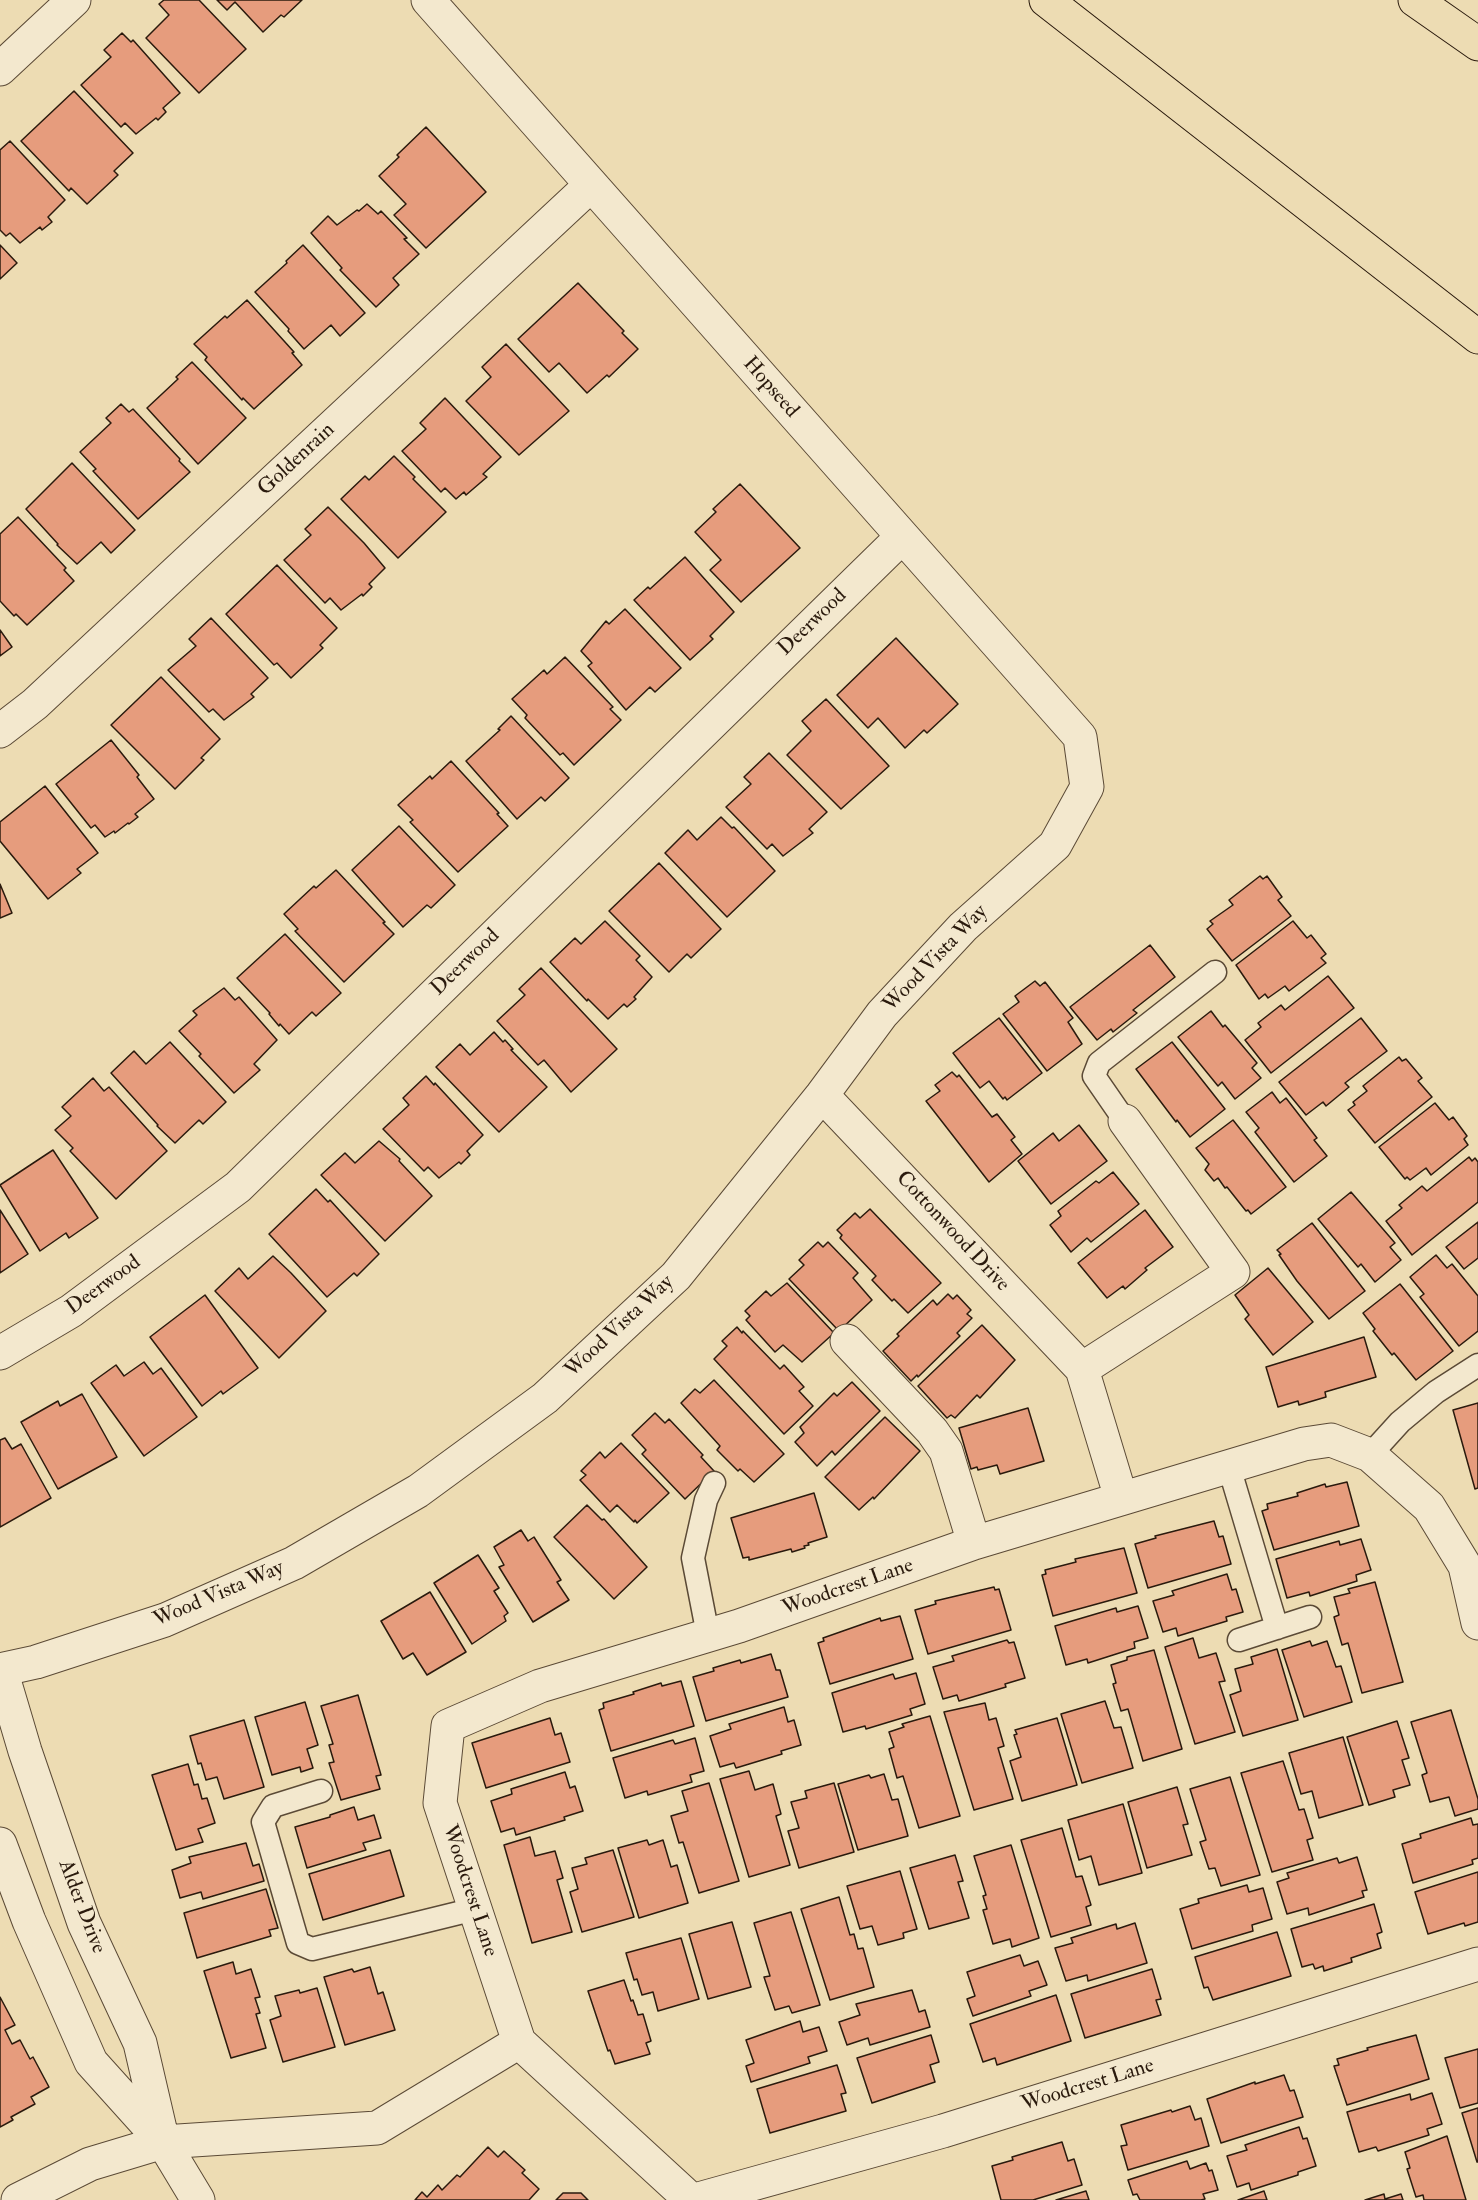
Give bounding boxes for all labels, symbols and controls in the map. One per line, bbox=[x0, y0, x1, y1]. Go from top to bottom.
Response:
street label: Hopseed bbox=[737, 352, 803, 424]
street label: Goldenrain bbox=[253, 418, 341, 502]
street label: Deerwood bbox=[773, 584, 853, 662]
street label: Wood Vista Way bbox=[879, 900, 993, 1018]
street label: Deerwood bbox=[426, 924, 506, 1002]
street label: Cottonwood Drive bbox=[890, 1167, 1014, 1297]
street label: Deerwood bbox=[62, 1251, 146, 1321]
street label: Wood Vista Way bbox=[561, 1270, 679, 1384]
street label: Woodcrest Lane bbox=[779, 1554, 917, 1622]
street label: Wood Vista Way bbox=[150, 1556, 288, 1634]
street label: Woodcrest Lane bbox=[436, 1822, 502, 1960]
street label: Alder Drive bbox=[52, 1857, 110, 1957]
street label: Woodcrest Lane bbox=[1019, 2054, 1157, 2118]

